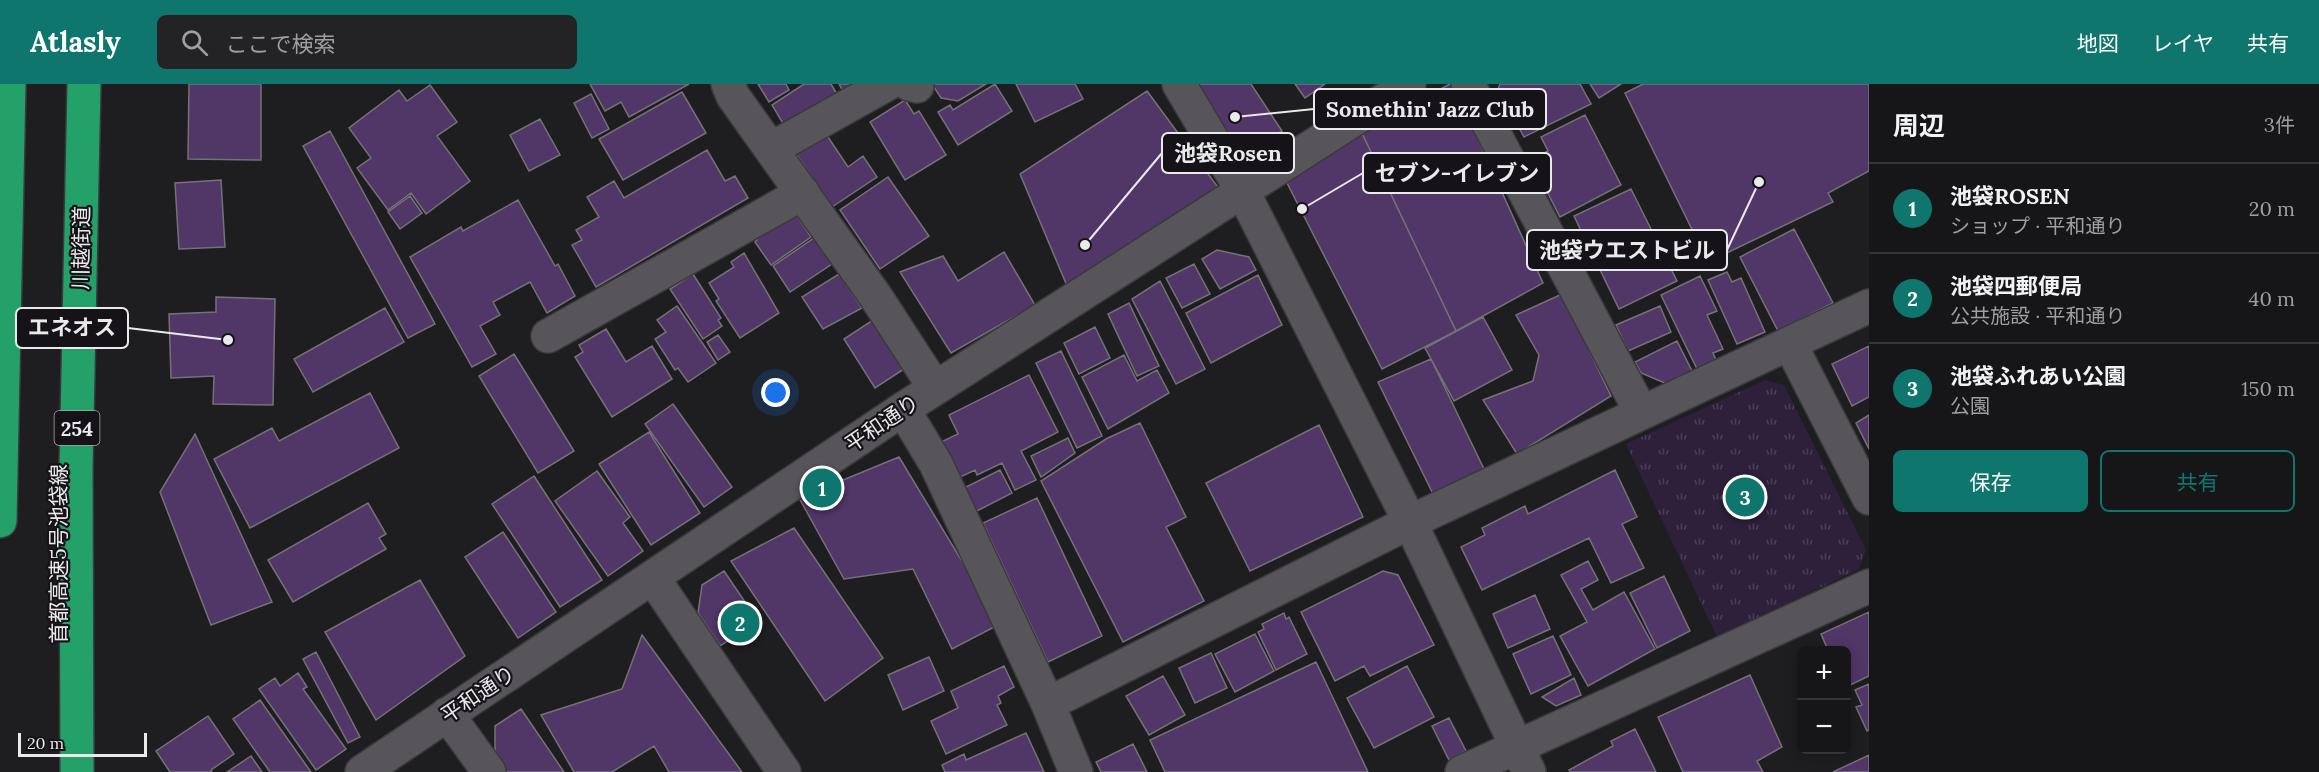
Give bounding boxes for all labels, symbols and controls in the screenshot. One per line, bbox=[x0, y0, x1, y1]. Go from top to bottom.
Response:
search box bbox=[157, 15, 577, 69]
text: Atlasly bbox=[30, 24, 121, 60]
icon: search bbox=[178, 26, 211, 59]
text: ここで検索 bbox=[226, 30, 336, 58]
text: 地図 bbox=[2077, 30, 2119, 57]
text: レイヤ bbox=[2152, 30, 2214, 57]
text: 共有 bbox=[2247, 30, 2289, 57]
callout: Somethin' Jazz Club bbox=[1314, 89, 1546, 129]
text: Somethin' Jazz Club bbox=[1326, 95, 1534, 123]
text: 周辺 bbox=[1893, 109, 1945, 142]
text: 3件 bbox=[2264, 112, 2295, 137]
callout: 池袋Rosen bbox=[1162, 133, 1294, 173]
text: 池袋Rosen bbox=[1174, 139, 1282, 167]
callout: セブン-イレブン bbox=[1363, 153, 1551, 193]
text: セブン-イレブン bbox=[1375, 159, 1539, 187]
text: 池袋ROSEN bbox=[1950, 182, 2070, 210]
text: 1 bbox=[1908, 196, 1917, 221]
text: 20 m bbox=[2249, 196, 2295, 221]
street label: 川越街道 bbox=[67, 206, 95, 290]
text: ショップ · 平和通り bbox=[1950, 213, 2126, 238]
callout: 池袋ウエストビル bbox=[1527, 230, 1727, 270]
text: 池袋ウエストビル bbox=[1539, 236, 1715, 264]
text: 池袋四郵便局 bbox=[1950, 272, 2082, 300]
text: 2 bbox=[1907, 286, 1918, 311]
text: 40 m bbox=[2249, 286, 2295, 311]
text: 公共施設 · 平和通り bbox=[1950, 303, 2126, 328]
callout: エネオス bbox=[16, 308, 128, 348]
text: エネオス bbox=[28, 313, 116, 341]
text: 池袋ふれあい公園 bbox=[1950, 362, 2126, 390]
text: 3 bbox=[1907, 376, 1918, 401]
text: 150 m bbox=[2241, 376, 2295, 401]
your location bbox=[761, 378, 790, 407]
street label: 平和通り bbox=[840, 388, 924, 458]
text: 公園 bbox=[1950, 393, 1990, 418]
road number: 254 bbox=[54, 411, 100, 445]
button: 保存 bbox=[1893, 450, 2088, 512]
button: 共有 bbox=[2100, 450, 2295, 512]
street label: 首都高速5号池袋線 bbox=[45, 464, 72, 644]
pin: 1 bbox=[802, 466, 842, 510]
pin: 3 bbox=[1726, 474, 1764, 520]
pin: 2 bbox=[720, 600, 760, 646]
map controls bbox=[1797, 646, 1851, 754]
button: + bbox=[1797, 646, 1851, 700]
street label: 平和通り bbox=[436, 659, 520, 729]
button: − bbox=[1797, 700, 1851, 754]
scale bar bbox=[18, 730, 147, 758]
text: 20 m bbox=[27, 733, 64, 753]

